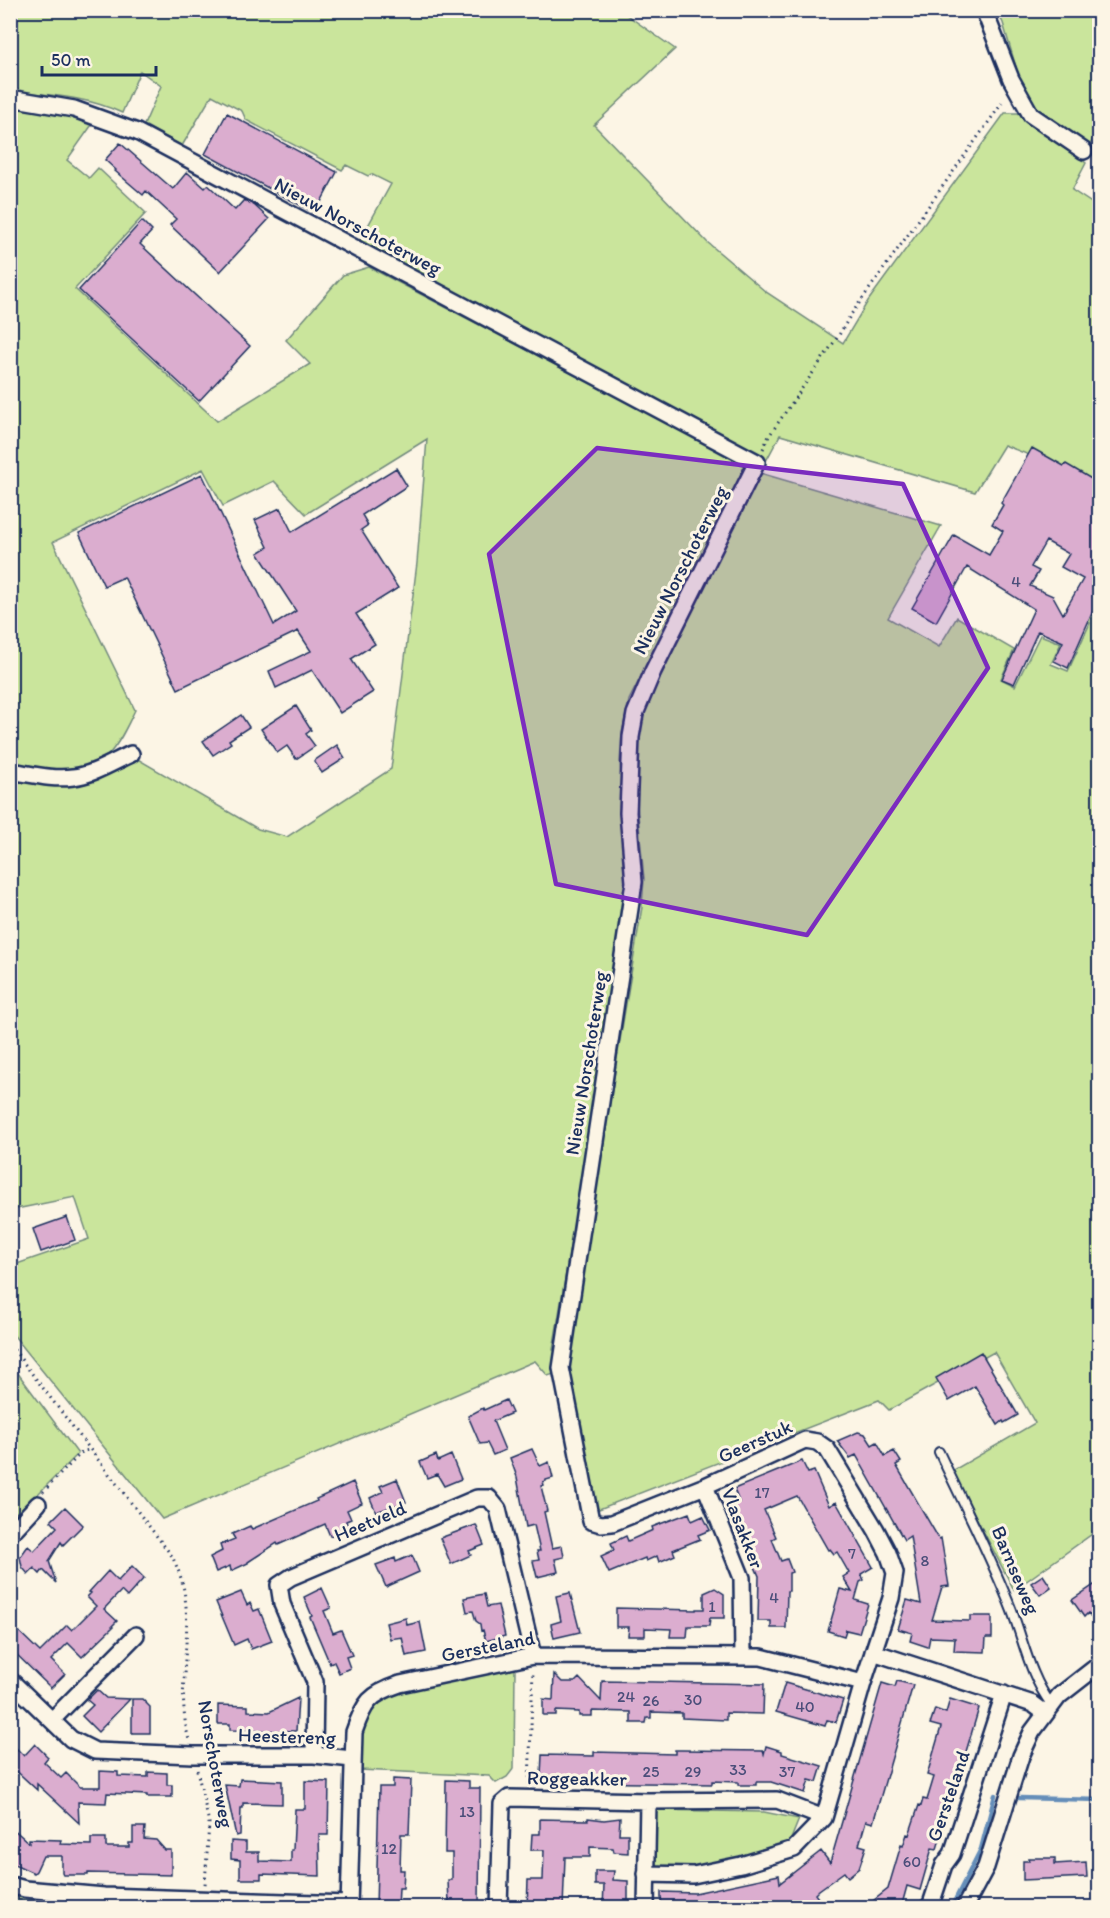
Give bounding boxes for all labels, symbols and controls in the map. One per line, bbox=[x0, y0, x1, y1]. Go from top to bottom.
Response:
scale bar bbox=[42, 39, 156, 77]
text: 50 m bbox=[51, 49, 91, 71]
street label: Nieuw Norschoterweg bbox=[270, 172, 446, 281]
street label: Nieuw Norschoterweg bbox=[627, 481, 733, 658]
house number: 4 bbox=[1011, 572, 1021, 591]
street label: Nieuw Norschoterweg bbox=[560, 969, 613, 1157]
street label: Geerstuk bbox=[714, 1414, 796, 1468]
house number: 17 bbox=[754, 1483, 770, 1502]
street label: Vlasakker bbox=[717, 1484, 770, 1572]
street label: Heetveld bbox=[330, 1495, 410, 1547]
street label: Barnseweg bbox=[987, 1522, 1046, 1619]
house number: 7 bbox=[848, 1544, 856, 1563]
house number: 8 bbox=[921, 1551, 930, 1570]
house number: 4 bbox=[769, 1588, 779, 1607]
house number: 1 bbox=[708, 1597, 716, 1616]
street label: Gersteland bbox=[439, 1625, 537, 1667]
house number: 24 bbox=[617, 1687, 635, 1706]
house number: 30 bbox=[684, 1690, 702, 1709]
house number: 26 bbox=[643, 1691, 659, 1710]
house number: 40 bbox=[795, 1697, 815, 1716]
street label: Norschoterweg bbox=[193, 1698, 239, 1831]
street label: Heestereng bbox=[238, 1722, 337, 1750]
street label: Gersteland bbox=[921, 1747, 975, 1845]
house number: 33 bbox=[729, 1760, 747, 1779]
house number: 25 bbox=[643, 1762, 659, 1781]
house number: 29 bbox=[685, 1762, 701, 1781]
house number: 37 bbox=[779, 1762, 795, 1781]
street label: Roggeakker bbox=[527, 1765, 628, 1791]
house number: 13 bbox=[459, 1802, 475, 1821]
house number: 12 bbox=[381, 1839, 398, 1858]
house number: 60 bbox=[903, 1852, 921, 1871]

